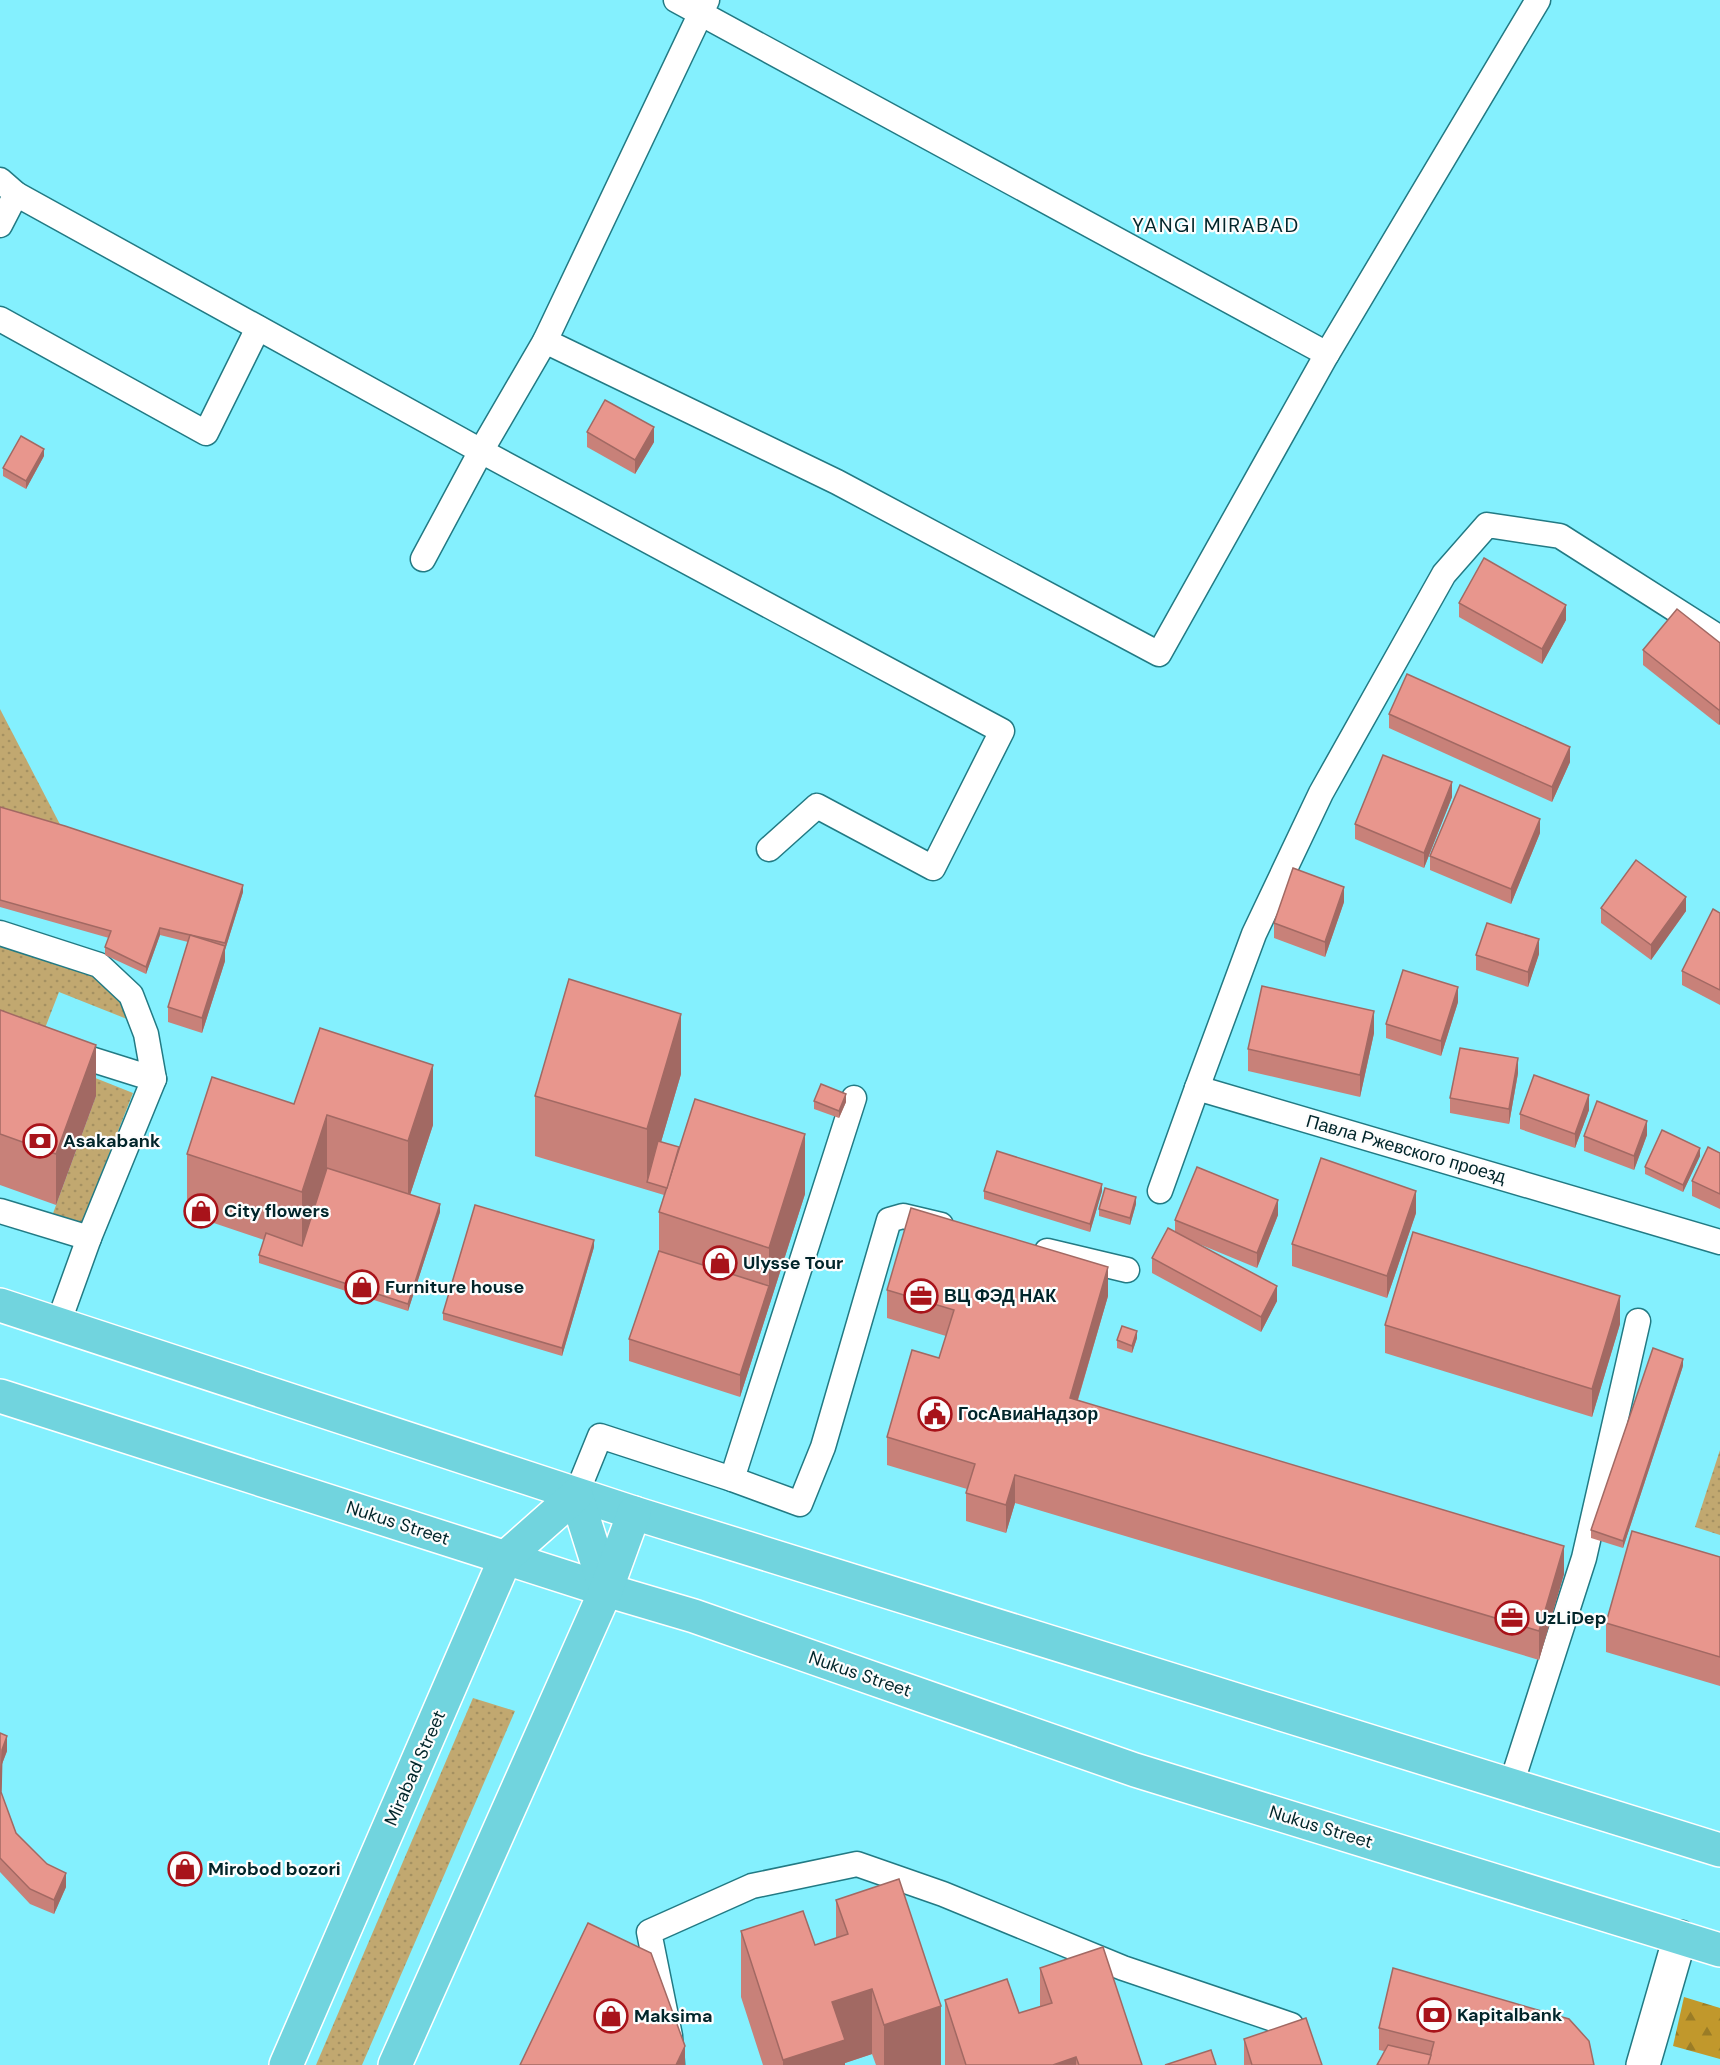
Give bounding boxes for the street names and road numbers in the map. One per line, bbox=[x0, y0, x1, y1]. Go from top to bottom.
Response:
street label: Павла Ржевского проезд bbox=[1303, 1109, 1509, 1189]
street label: Nukus Street bbox=[343, 1495, 453, 1551]
street label: Nukus Street bbox=[806, 1645, 914, 1703]
street label: Mirabad Street bbox=[379, 1706, 451, 1830]
street label: Nukus Street bbox=[1266, 1800, 1376, 1854]

